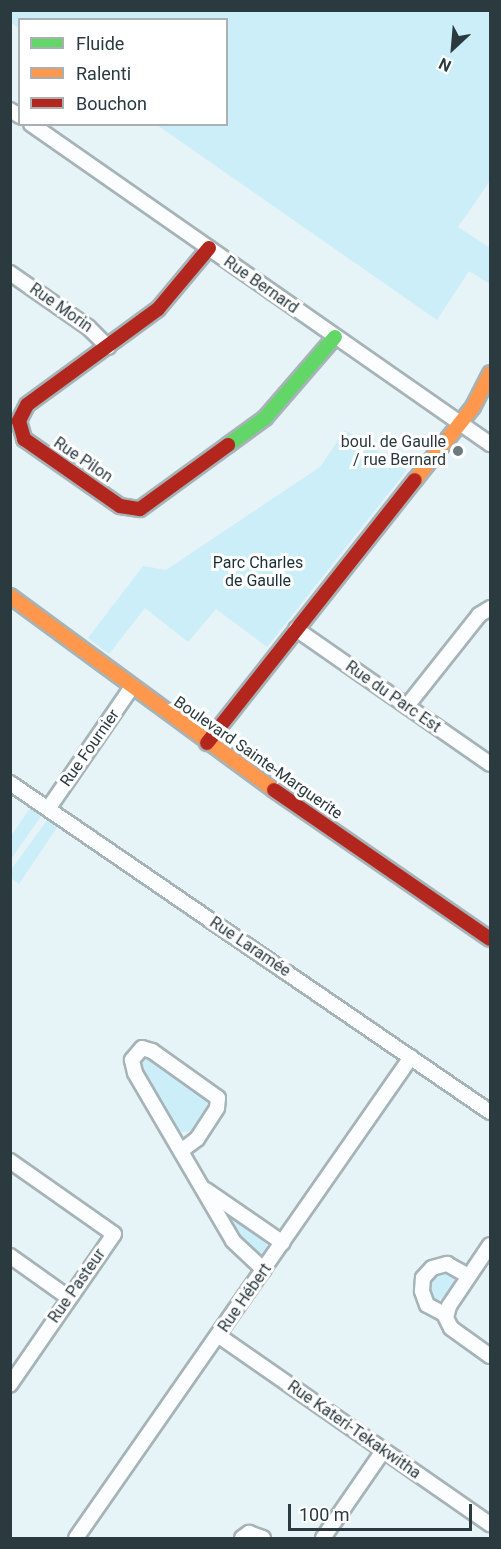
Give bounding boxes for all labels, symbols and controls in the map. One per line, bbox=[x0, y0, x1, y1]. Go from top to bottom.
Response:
legend bbox=[18, 18, 228, 126]
north arrow bbox=[423, 18, 483, 78]
text: Fluide bbox=[76, 33, 124, 54]
text: N bbox=[436, 54, 454, 76]
text: Ralenti bbox=[76, 63, 131, 84]
text: Bouchon bbox=[76, 93, 147, 114]
street label: Rue Bernard bbox=[220, 252, 302, 318]
street label: Rue Morin bbox=[26, 279, 96, 337]
place label: boul. de Gaulle / rue Bernard bbox=[341, 432, 446, 470]
street label: Rue Pilon bbox=[50, 433, 116, 487]
marker: boul. de Gaulle / rue Bernard bbox=[451, 444, 465, 458]
park label: Parc Charles de Gaulle bbox=[213, 553, 303, 591]
street label: Rue du Parc Est bbox=[342, 657, 444, 737]
street label: Boulevard Sainte-Marguerite bbox=[170, 692, 346, 824]
street label: Rue Fournier bbox=[56, 706, 124, 790]
street label: Rue Laramée bbox=[206, 913, 294, 981]
street label: Rue Pasteur bbox=[44, 1245, 110, 1327]
street label: Rue Hébert bbox=[214, 1260, 276, 1336]
street label: Rue Kateri-Tekakwitha bbox=[284, 1377, 424, 1483]
scale bar bbox=[291, 1492, 476, 1530]
text: 100 m bbox=[299, 1504, 350, 1525]

